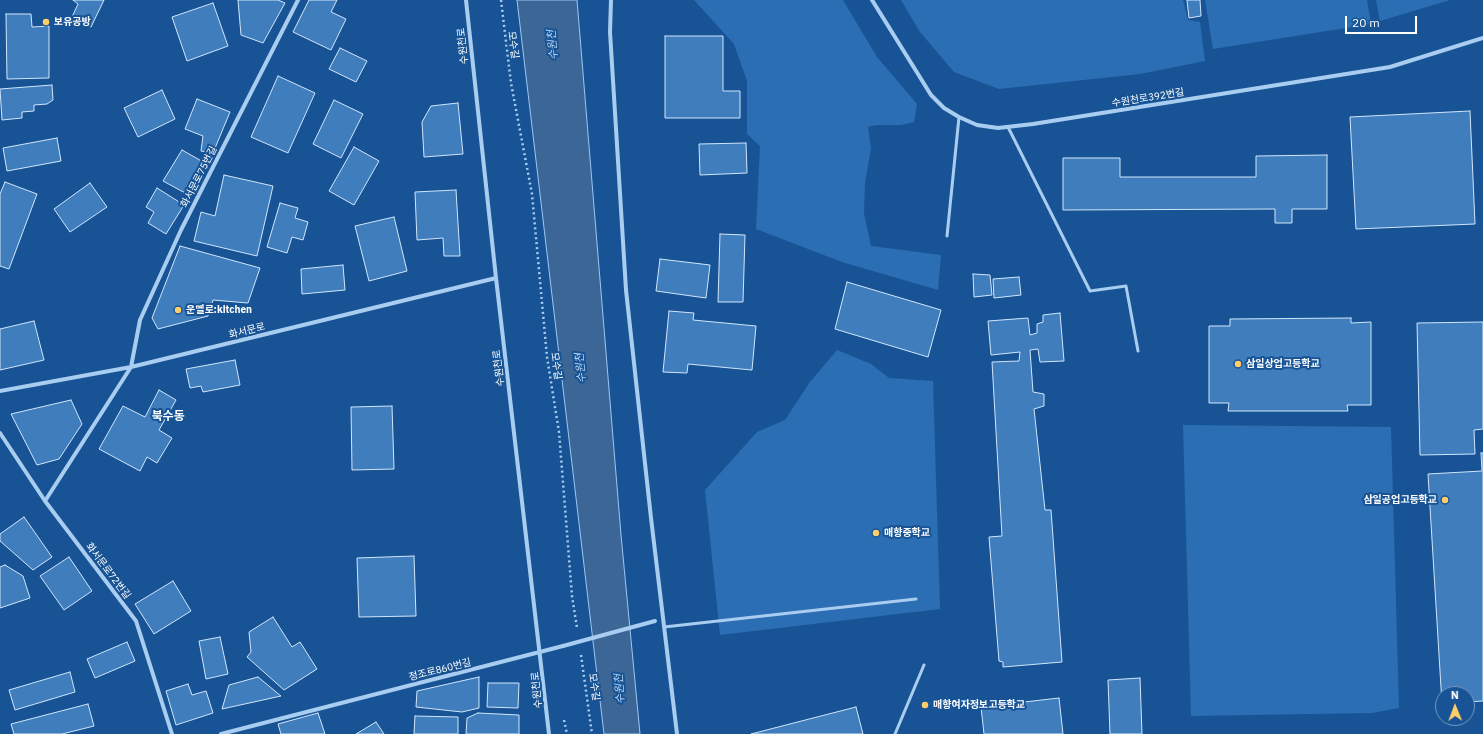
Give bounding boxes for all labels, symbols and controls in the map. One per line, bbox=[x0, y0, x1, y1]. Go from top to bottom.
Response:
scale bar bbox=[1347, 8, 1419, 34]
text: 20 m bbox=[1352, 15, 1380, 30]
place label: 보유공방 bbox=[54, 16, 91, 28]
marker: 보유공방 bbox=[41, 17, 51, 27]
street label: 수원천로 bbox=[455, 27, 471, 65]
water label: 수원천 bbox=[545, 29, 561, 61]
street label: 모수길 bbox=[505, 30, 521, 60]
street label: 수원천로392번길 bbox=[1111, 86, 1185, 110]
street label: 화서문로75번길 bbox=[178, 144, 220, 210]
place label: 운멜로:kitchen bbox=[186, 304, 252, 316]
marker: 운멜로:kitchen bbox=[173, 305, 183, 315]
street label: 화서문로 bbox=[228, 321, 266, 341]
street label: 수원천로 bbox=[491, 349, 507, 387]
street label: 모수길 bbox=[548, 351, 564, 381]
water label: 수원천 bbox=[573, 352, 589, 384]
place label: 삼일상업고등학교 bbox=[1246, 358, 1320, 370]
marker: 삼일상업고등학교 bbox=[1233, 359, 1243, 369]
district label: 북수동 bbox=[151, 410, 185, 424]
place label: 삼일공업고등학교 bbox=[1363, 494, 1437, 506]
marker: 삼일공업고등학교 bbox=[1440, 495, 1450, 505]
place label: 매향중학교 bbox=[884, 527, 930, 539]
marker: 매향중학교 bbox=[871, 528, 881, 538]
street label: 화서문로72번길 bbox=[83, 541, 133, 601]
street label: 정조로860번길 bbox=[407, 656, 473, 684]
street label: 수원천로 bbox=[529, 671, 545, 709]
street label: 모수길 bbox=[586, 672, 602, 702]
water label: 수원천 bbox=[612, 673, 628, 705]
north arrow bbox=[1435, 686, 1475, 726]
text: N bbox=[1451, 688, 1459, 702]
place label: 매향여자정보고등학교 bbox=[933, 699, 1025, 711]
marker: 매향여자정보고등학교 bbox=[920, 700, 930, 710]

